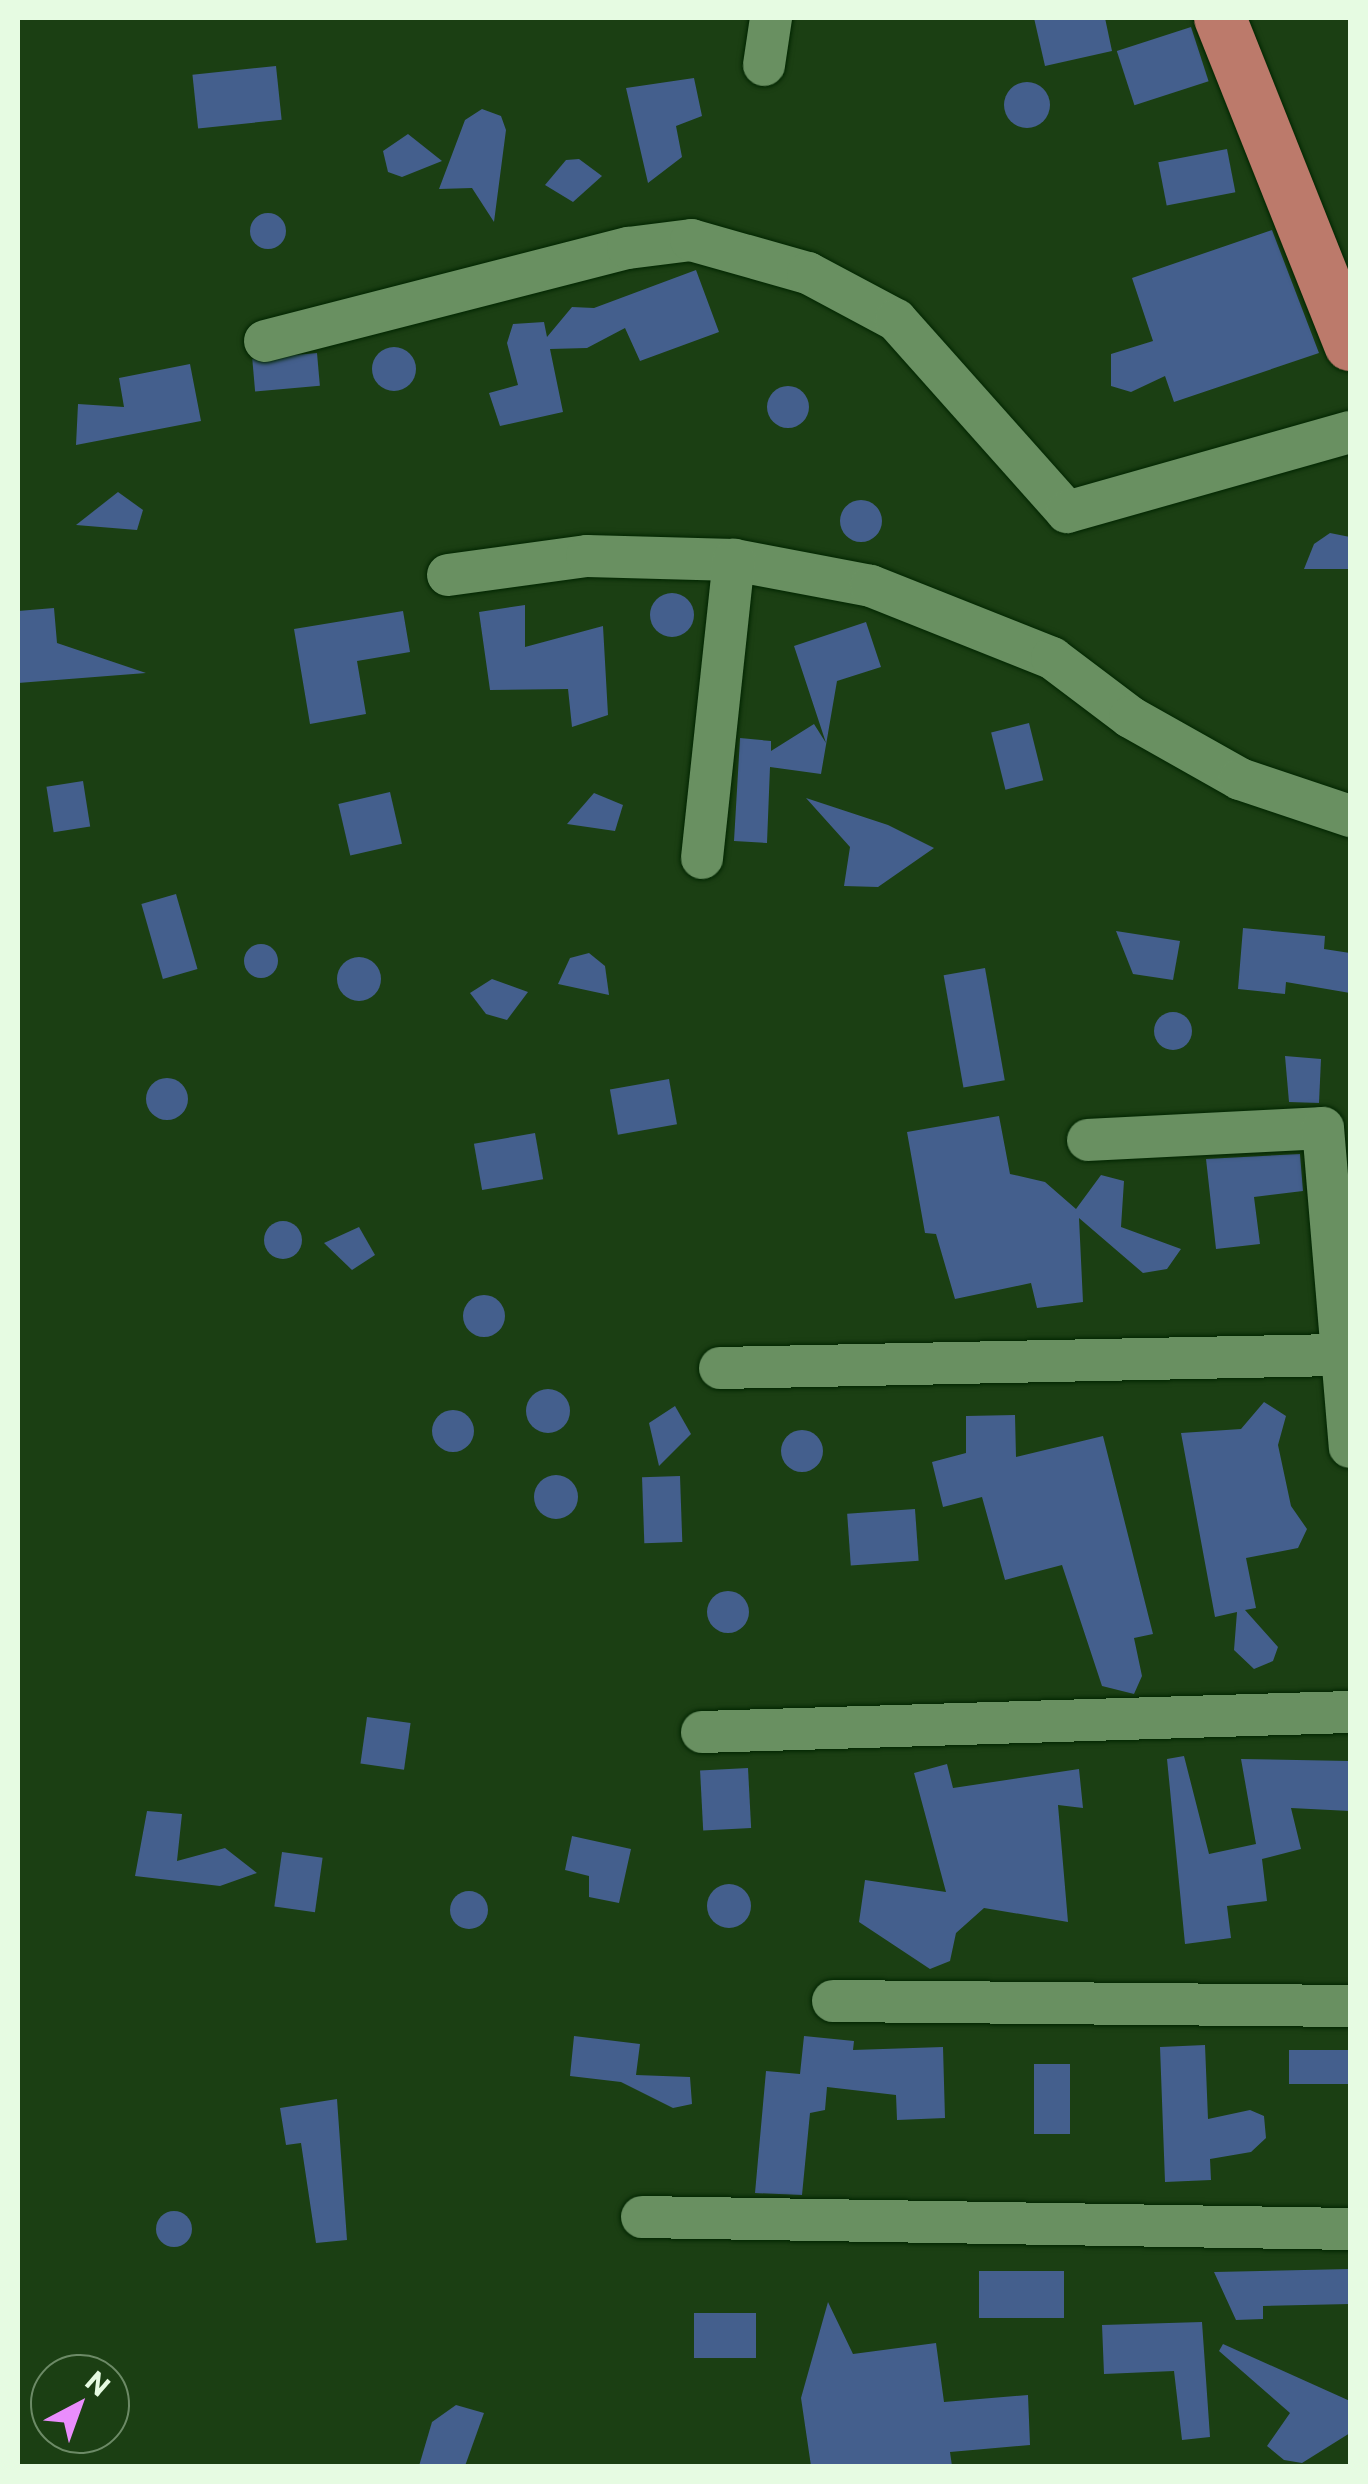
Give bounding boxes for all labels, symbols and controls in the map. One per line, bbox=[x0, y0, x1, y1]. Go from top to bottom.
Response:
north arrow bbox=[30, 2354, 130, 2454]
text: N bbox=[79, 2363, 117, 2403]

